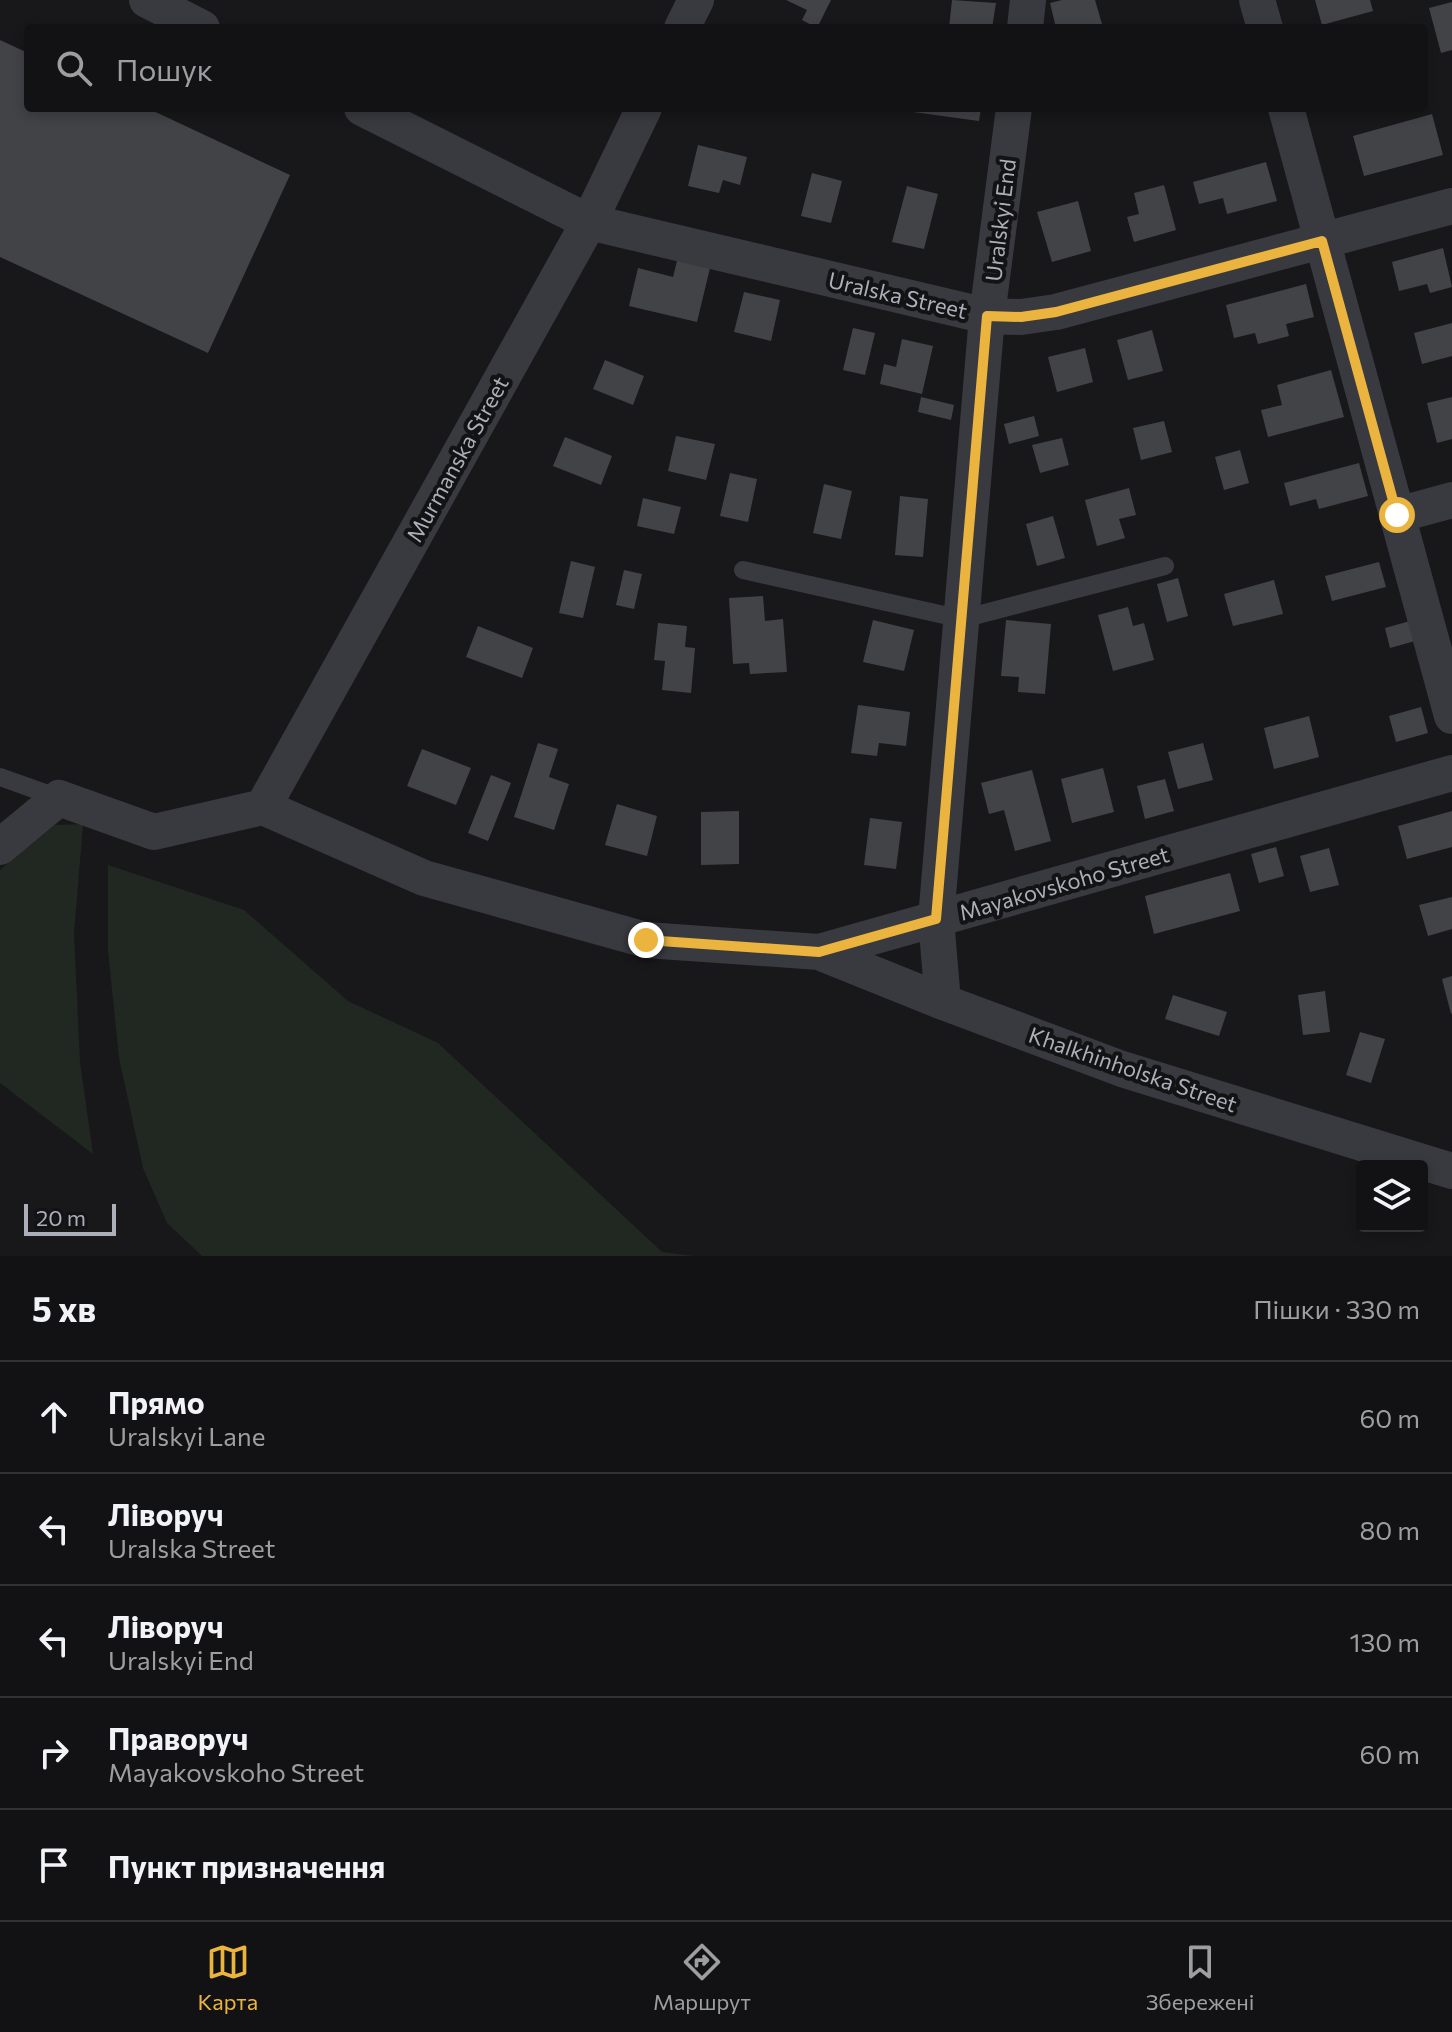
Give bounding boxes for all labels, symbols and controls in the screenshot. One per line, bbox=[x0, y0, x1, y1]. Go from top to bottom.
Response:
search box bbox=[24, 24, 1428, 112]
icon: search bbox=[52, 46, 96, 90]
text: Пошук bbox=[116, 50, 213, 87]
street label: Uralskyi End bbox=[979, 157, 1021, 283]
street label: Uralska Street bbox=[826, 266, 970, 324]
street label: Murmanska Street bbox=[400, 371, 514, 547]
route start bbox=[1379, 497, 1415, 533]
street label: Mayakovskoho Street bbox=[956, 840, 1172, 926]
route end bbox=[628, 922, 664, 958]
street label: Khalkhinholska Street bbox=[1025, 1021, 1241, 1117]
map controls bbox=[1356, 1160, 1428, 1232]
button: layers bbox=[1356, 1160, 1428, 1232]
scale bar bbox=[24, 1200, 116, 1236]
text: 20 m bbox=[36, 1204, 86, 1231]
text: 5 хв bbox=[32, 1287, 96, 1329]
text: Пішки · 330 m bbox=[1253, 1293, 1420, 1324]
text: Прямо bbox=[108, 1383, 205, 1420]
icon: ahead bbox=[32, 1395, 76, 1439]
text: 60 m bbox=[1360, 1402, 1420, 1433]
text: Uralskyi Lane bbox=[108, 1420, 265, 1451]
text: Ліворуч bbox=[108, 1495, 224, 1532]
icon: left bbox=[32, 1507, 76, 1551]
text: 80 m bbox=[1360, 1514, 1420, 1545]
text: Uralska Street bbox=[108, 1532, 275, 1563]
text: Ліворуч bbox=[108, 1607, 224, 1644]
icon: left bbox=[32, 1619, 76, 1663]
text: 130 m bbox=[1349, 1626, 1420, 1657]
text: Uralskyi End bbox=[108, 1644, 254, 1675]
text: Праворуч bbox=[108, 1719, 248, 1756]
icon: right bbox=[32, 1731, 76, 1775]
text: 60 m bbox=[1360, 1738, 1420, 1769]
text: Mayakovskoho Street bbox=[108, 1756, 364, 1787]
icon: arrive bbox=[32, 1843, 76, 1887]
text: Пункт призначення bbox=[108, 1847, 385, 1884]
tab: Карта bbox=[197, 1940, 258, 2015]
tab: Маршрут bbox=[653, 1940, 751, 2015]
tab: Збережені bbox=[1146, 1940, 1254, 2015]

